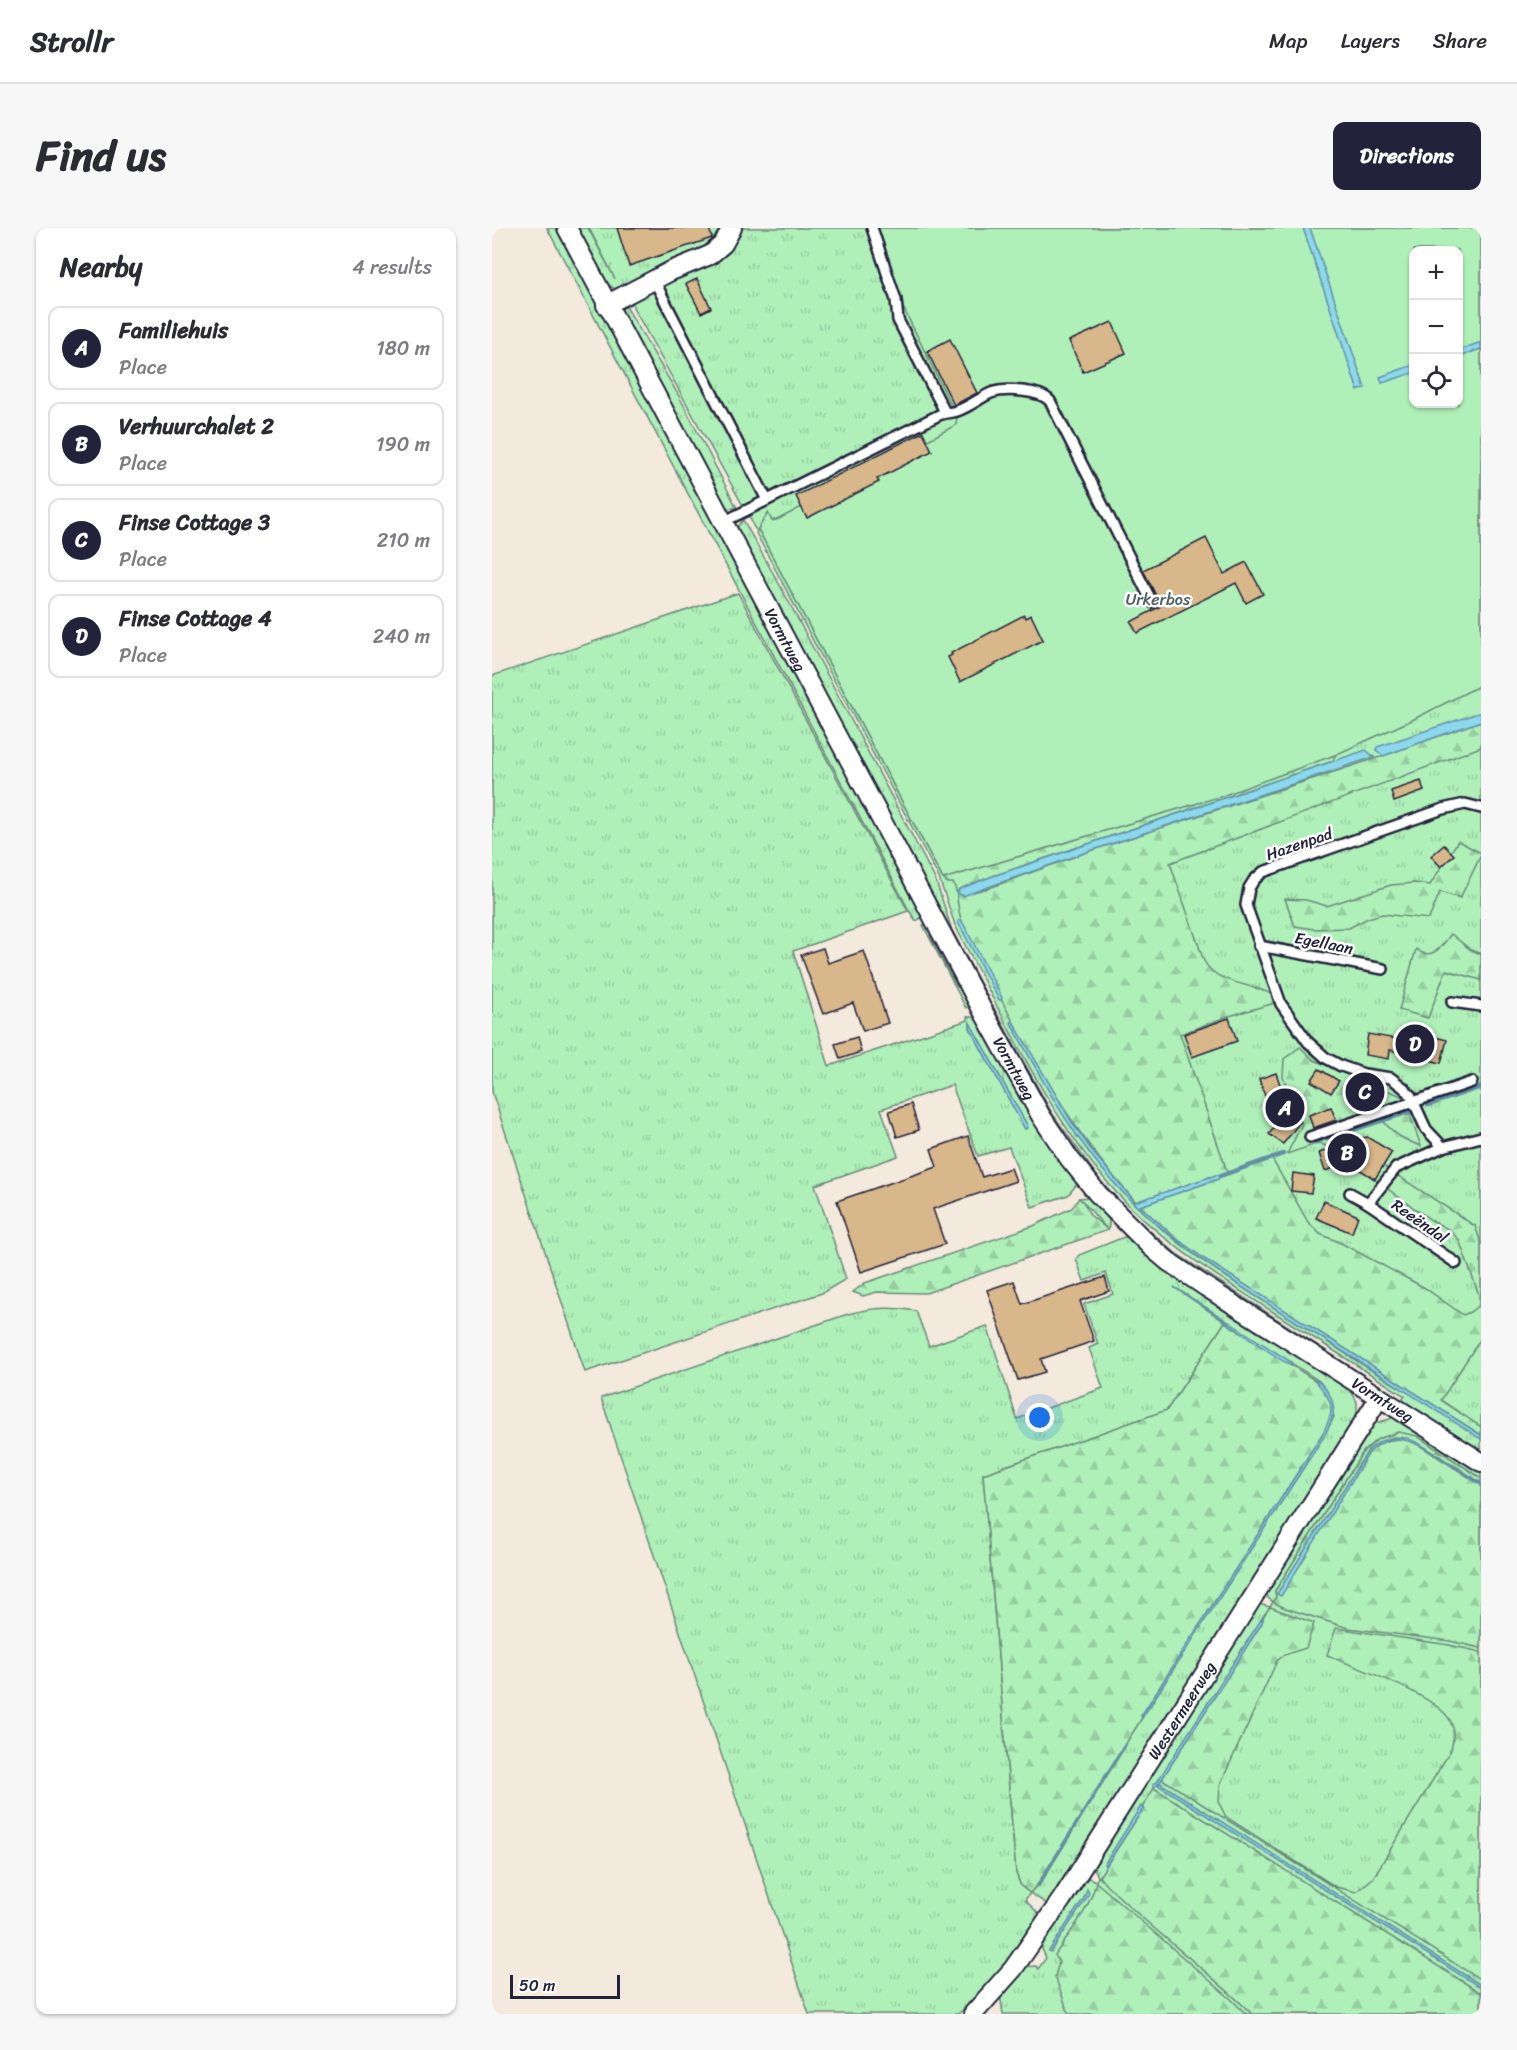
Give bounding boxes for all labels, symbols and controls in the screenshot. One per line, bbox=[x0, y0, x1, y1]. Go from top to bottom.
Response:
text: Strollr bbox=[30, 17, 113, 66]
text: Map bbox=[1269, 22, 1308, 60]
text: Layers bbox=[1341, 22, 1400, 60]
text: Share bbox=[1433, 22, 1487, 60]
text: Find us bbox=[36, 119, 166, 193]
button: Directions bbox=[1333, 122, 1481, 190]
text: Nearby bbox=[60, 244, 142, 290]
map controls bbox=[1409, 246, 1463, 408]
button: + bbox=[1409, 246, 1463, 300]
text: 4 results bbox=[352, 250, 432, 285]
button: − bbox=[1409, 300, 1463, 354]
text: Familiehuis bbox=[119, 311, 228, 350]
text: A bbox=[75, 331, 88, 366]
text: 180 m bbox=[376, 331, 430, 366]
text: Place bbox=[119, 350, 167, 385]
button: locate bbox=[1409, 354, 1463, 408]
text: Verhuurchalet 2 bbox=[119, 407, 274, 446]
text: B bbox=[75, 427, 88, 462]
text: 190 m bbox=[376, 427, 430, 462]
text: Place bbox=[119, 446, 167, 481]
text: Finse Cottage 3 bbox=[119, 503, 270, 542]
text: C bbox=[75, 523, 88, 558]
text: 210 m bbox=[377, 523, 430, 558]
text: Place bbox=[119, 542, 167, 577]
park label: Urkerbos bbox=[1126, 585, 1191, 614]
text: Finse Cottage 4 bbox=[119, 599, 272, 638]
street label: Vormtweg bbox=[757, 602, 815, 677]
text: D bbox=[76, 619, 87, 654]
text: 240 m bbox=[373, 619, 430, 654]
text: Place bbox=[119, 638, 167, 673]
street label: Hazenpad bbox=[1262, 819, 1338, 869]
street label: Egellaan bbox=[1292, 923, 1356, 963]
pin: D bbox=[1396, 1022, 1434, 1066]
street label: Vormtweg bbox=[985, 1031, 1044, 1105]
pin: C bbox=[1346, 1070, 1384, 1114]
pin: A bbox=[1266, 1086, 1304, 1130]
pin: B bbox=[1328, 1130, 1366, 1176]
street label: Reeëndal bbox=[1385, 1191, 1455, 1251]
street label: Vormtweg bbox=[1346, 1369, 1420, 1430]
your location bbox=[1025, 1403, 1054, 1432]
street label: Westermeerweg bbox=[1139, 1655, 1224, 1765]
text: 50 m bbox=[519, 1971, 555, 2000]
scale bar bbox=[510, 1972, 620, 2000]

